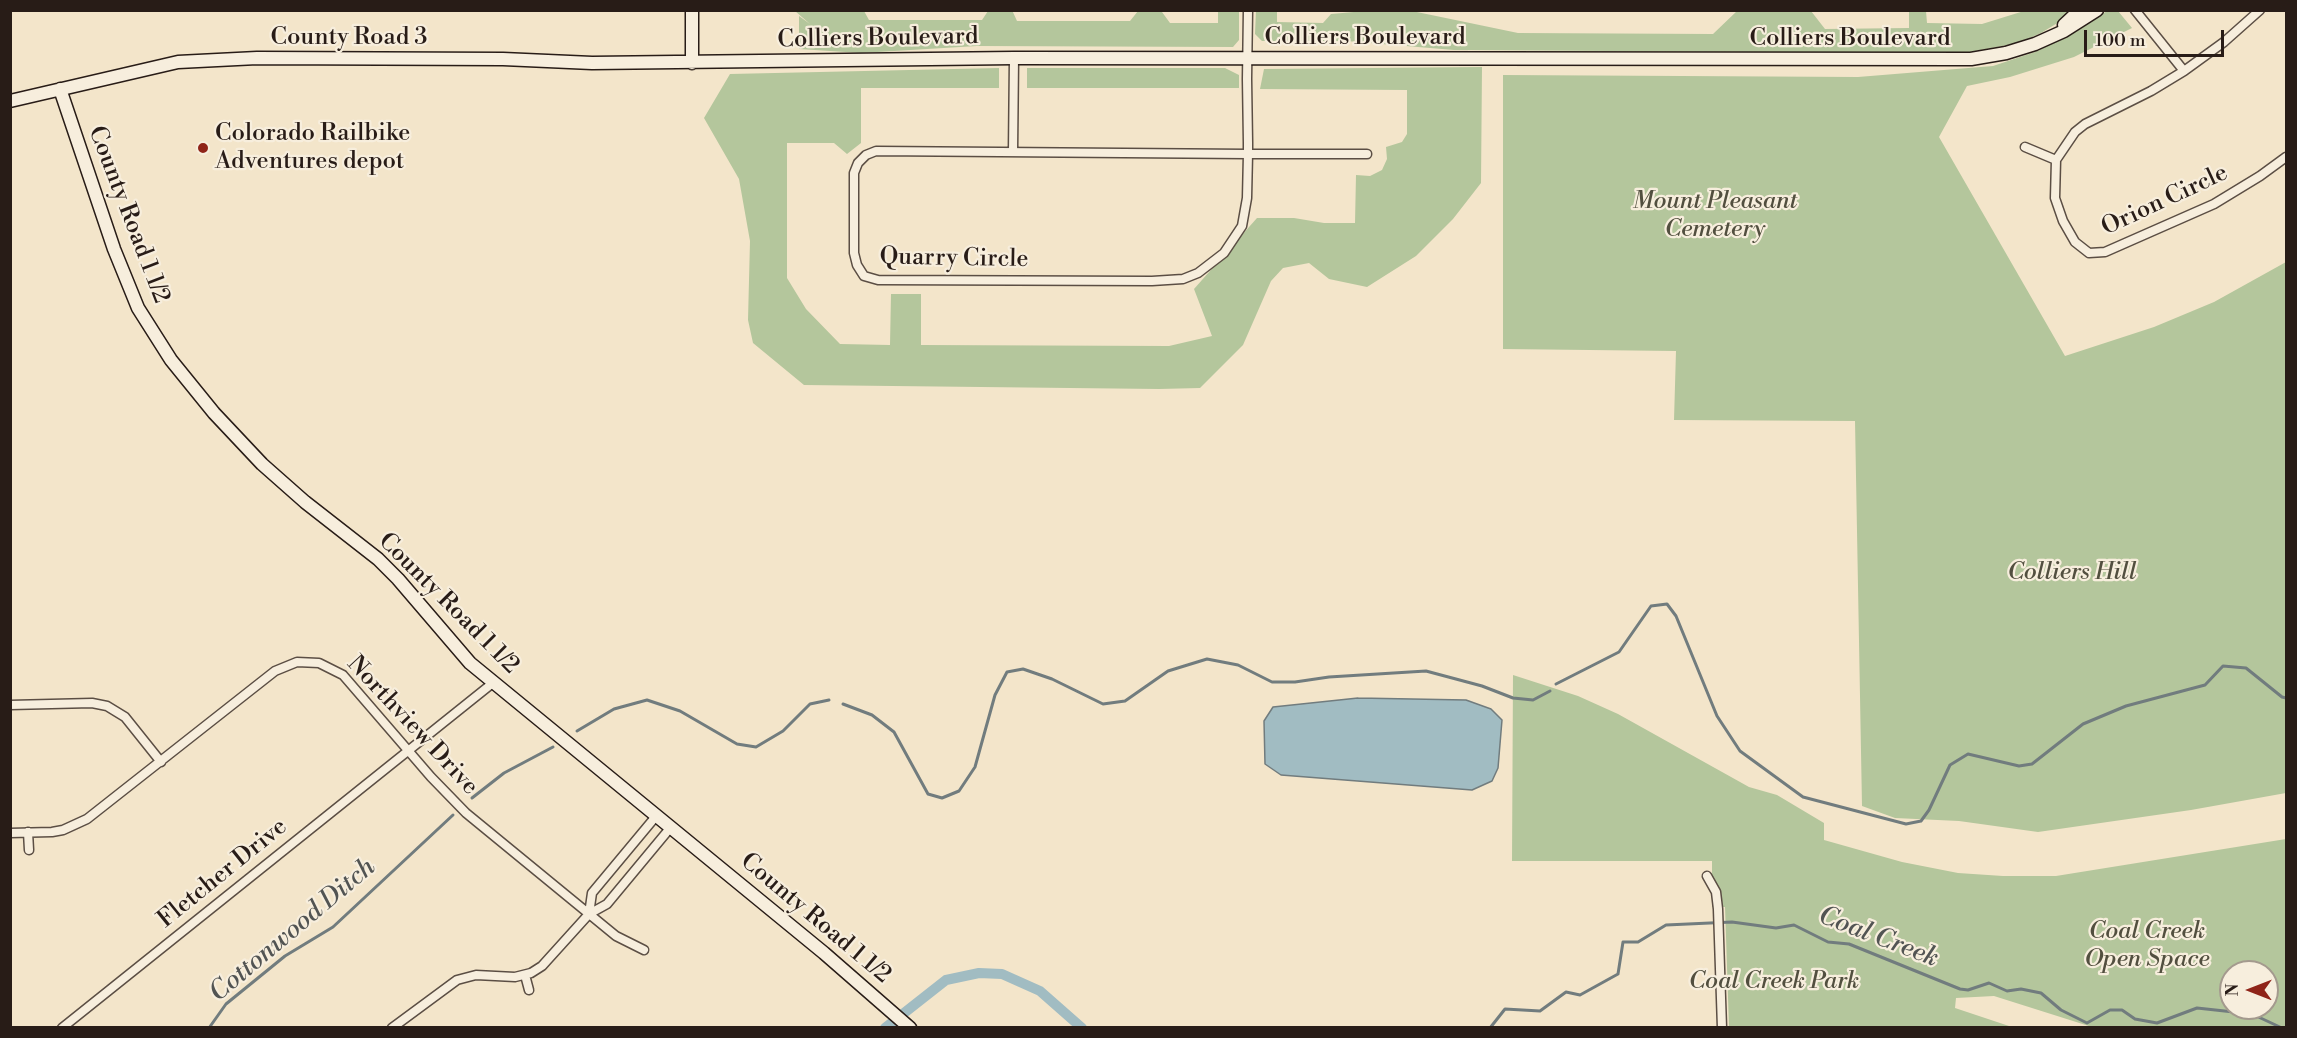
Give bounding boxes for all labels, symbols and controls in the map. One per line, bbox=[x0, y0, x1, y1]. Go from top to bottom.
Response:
scale bar bbox=[2087, 18, 2226, 56]
street label: Colliers Boulevard bbox=[777, 23, 979, 55]
street label: County Road 3 bbox=[271, 24, 427, 52]
street label: Colliers Boulevard bbox=[1264, 24, 1466, 52]
street label: Colliers Boulevard bbox=[1749, 25, 1951, 53]
text: 100 m bbox=[2095, 29, 2146, 52]
place label: Colorado Railbike Adventures depot bbox=[215, 120, 410, 176]
street label: County Road 1 1/2 bbox=[81, 122, 175, 308]
marker: Colorado Railbike Adventures depot bbox=[196, 141, 210, 155]
street label: Orion Circle bbox=[2097, 159, 2233, 243]
park label: Mount Pleasant Cemetery bbox=[1633, 188, 1797, 244]
street label: Quarry Circle bbox=[879, 243, 1029, 275]
street label: County Road 1 1/2 bbox=[372, 528, 524, 680]
park label: Colliers Hill bbox=[2007, 559, 2137, 587]
street label: Northview Drive bbox=[340, 651, 484, 801]
street label: Fletcher Drive bbox=[153, 813, 293, 935]
street label: County Road 1 1/2 bbox=[734, 848, 896, 990]
water label: Cottonwood Ditch bbox=[204, 853, 382, 1009]
water label: Coal Creek bbox=[1814, 901, 1942, 975]
park label: Coal Creek Open Space bbox=[2084, 918, 2210, 974]
north arrow bbox=[2219, 960, 2279, 1020]
park label: Coal Creek Park bbox=[1689, 968, 1859, 996]
text: N bbox=[2223, 984, 2243, 996]

